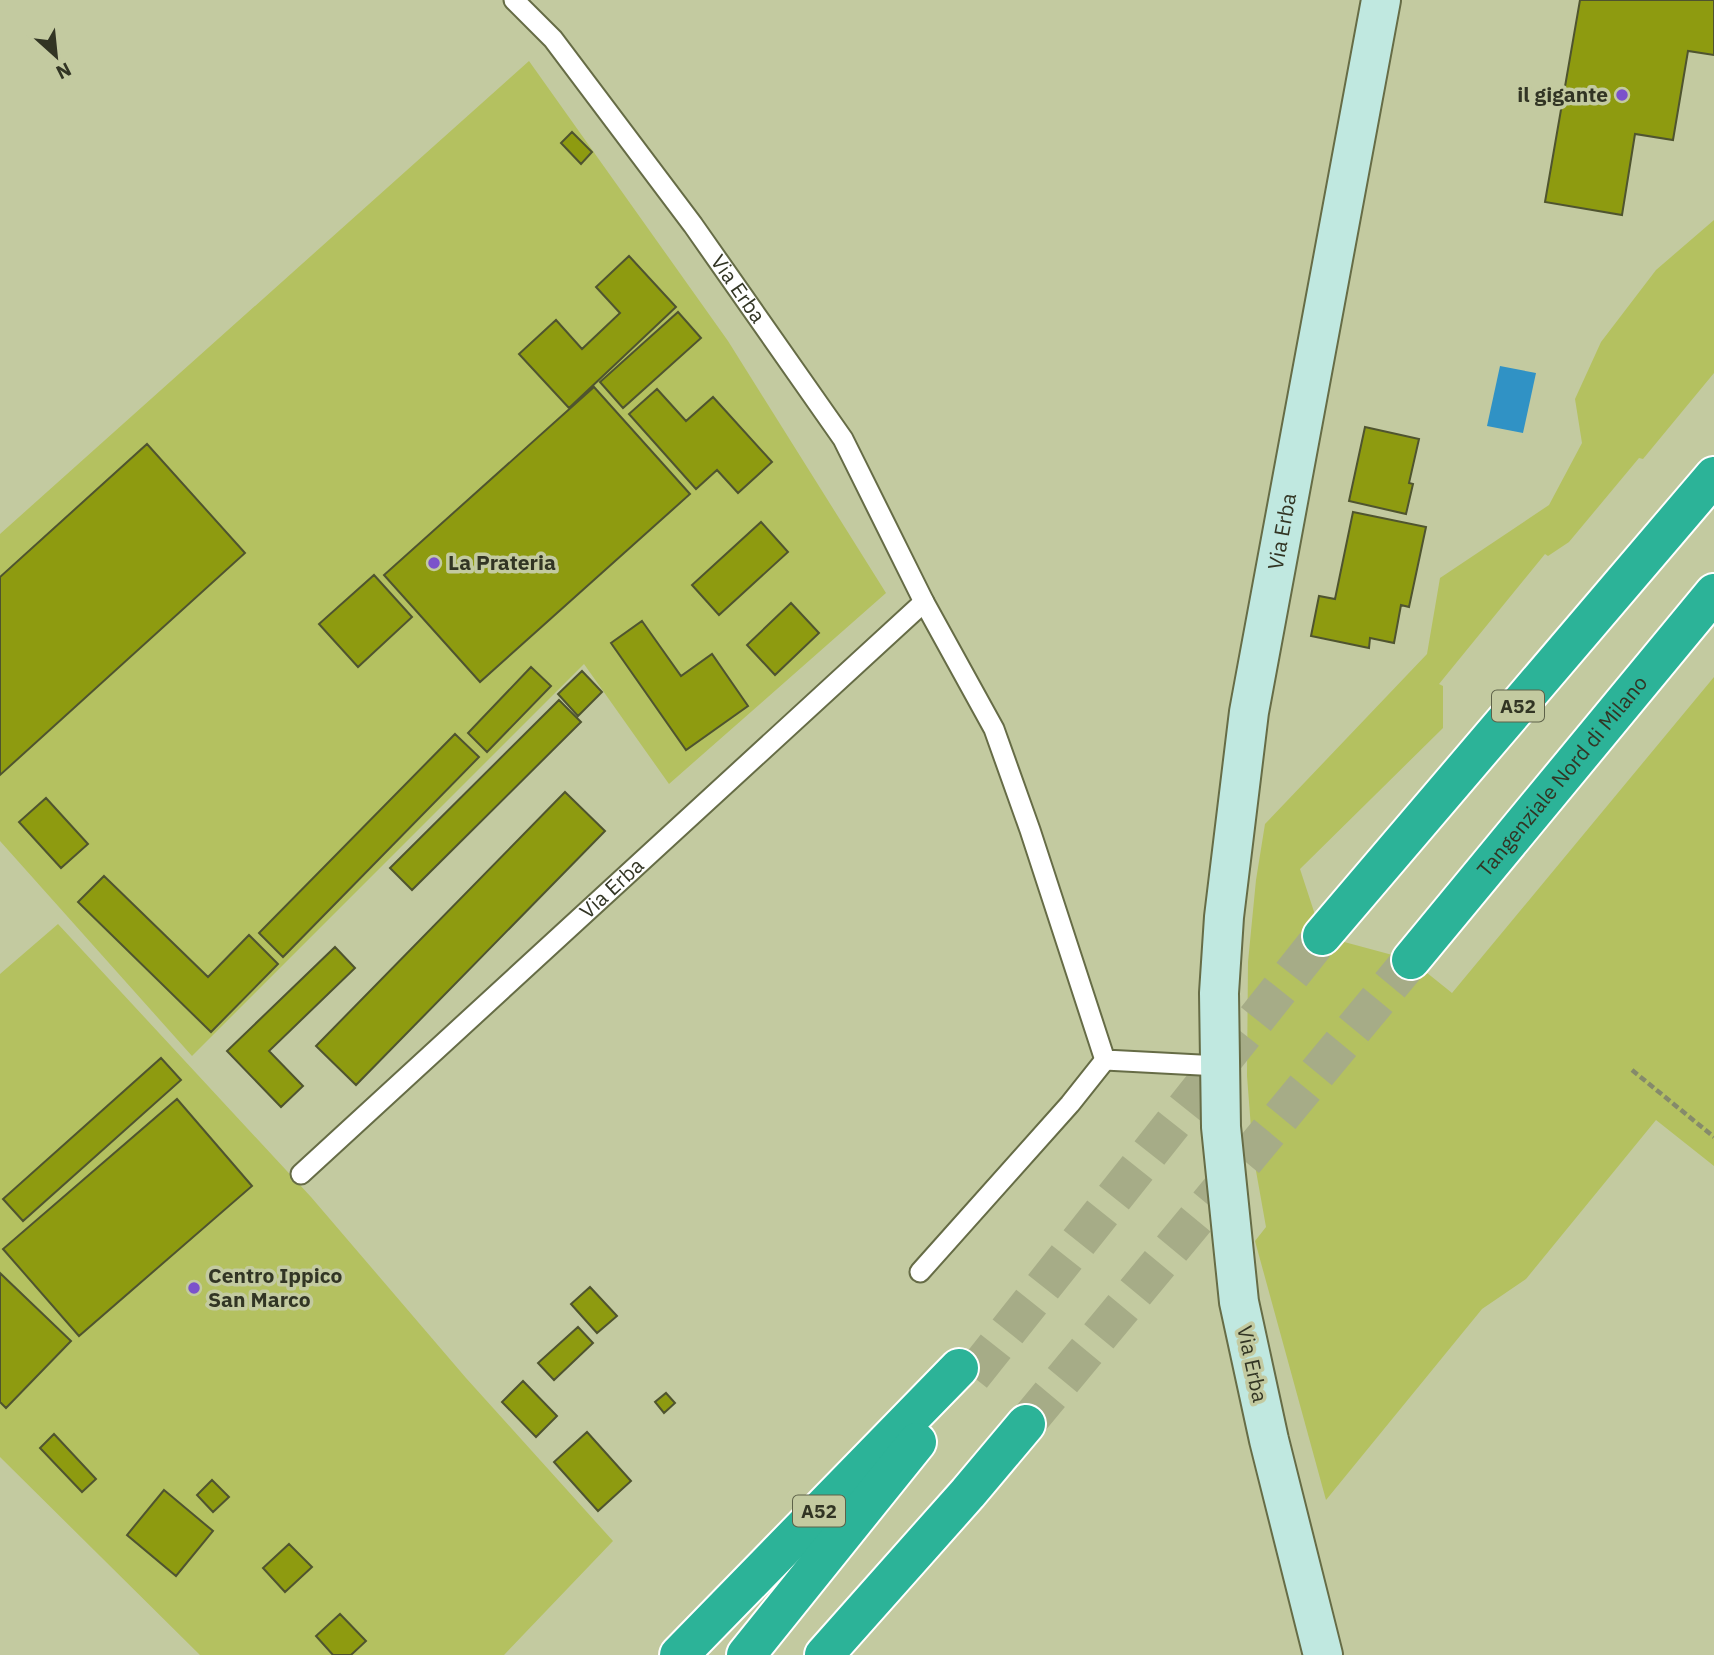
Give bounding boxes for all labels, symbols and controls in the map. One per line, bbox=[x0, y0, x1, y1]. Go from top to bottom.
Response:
north arrow bbox=[21, 21, 91, 91]
text: N bbox=[52, 57, 75, 85]
place label: il gigante bbox=[1517, 80, 1608, 108]
marker: il gigante bbox=[1614, 87, 1630, 103]
street label: Via Erba bbox=[705, 249, 772, 328]
street label: Via Erba bbox=[1261, 491, 1302, 572]
place label: La Prateria bbox=[448, 548, 556, 576]
marker: La Prateria bbox=[426, 555, 442, 571]
street label: Tangenziale Nord di Milano bbox=[1470, 669, 1653, 882]
road number: A52 bbox=[1492, 691, 1544, 722]
street label: Via Erba bbox=[573, 851, 649, 924]
place label: Centro Ippico San Marco bbox=[208, 1261, 343, 1313]
marker: Centro Ippico San Marco bbox=[186, 1280, 202, 1296]
street label: Via Erba bbox=[1231, 1323, 1275, 1405]
road number: A52 bbox=[793, 1496, 845, 1526]

